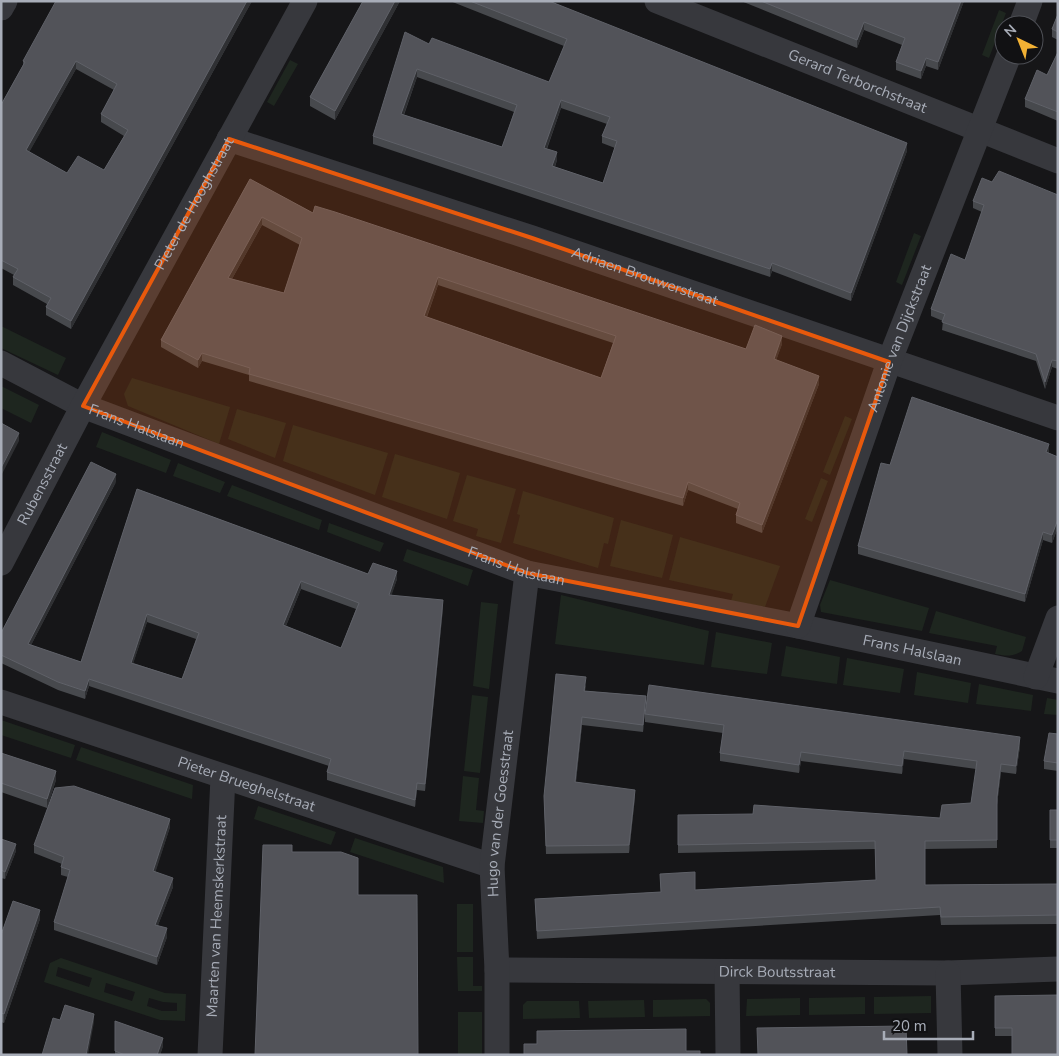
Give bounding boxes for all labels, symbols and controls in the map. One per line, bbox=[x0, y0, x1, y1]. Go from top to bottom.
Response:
north arrow bbox=[994, 15, 1044, 65]
text: N bbox=[1000, 20, 1021, 41]
street label: Gerard Terborchstraat bbox=[785, 44, 931, 118]
street label: Pieter de Hooghstraat bbox=[150, 133, 239, 273]
street label: Adriaen Brouwerstraat bbox=[569, 242, 721, 311]
street label: Antonie van Dijckstraat bbox=[862, 261, 936, 415]
street label: Frans Halslaan bbox=[86, 399, 187, 453]
street label: Rubensstraat bbox=[13, 439, 72, 529]
street label: Frans Halslaan bbox=[465, 542, 567, 590]
street label: Frans Halslaan bbox=[861, 630, 964, 670]
street label: Hugo van der Goesstraat bbox=[482, 728, 518, 898]
street label: Pieter Brueghelstraat bbox=[175, 752, 319, 817]
street label: Maarten van Heemskerkstraat bbox=[202, 814, 231, 1018]
street label: Dirck Boutsstraat bbox=[719, 961, 836, 982]
scale bar bbox=[884, 1008, 973, 1040]
text: 20 m bbox=[892, 1016, 927, 1036]

